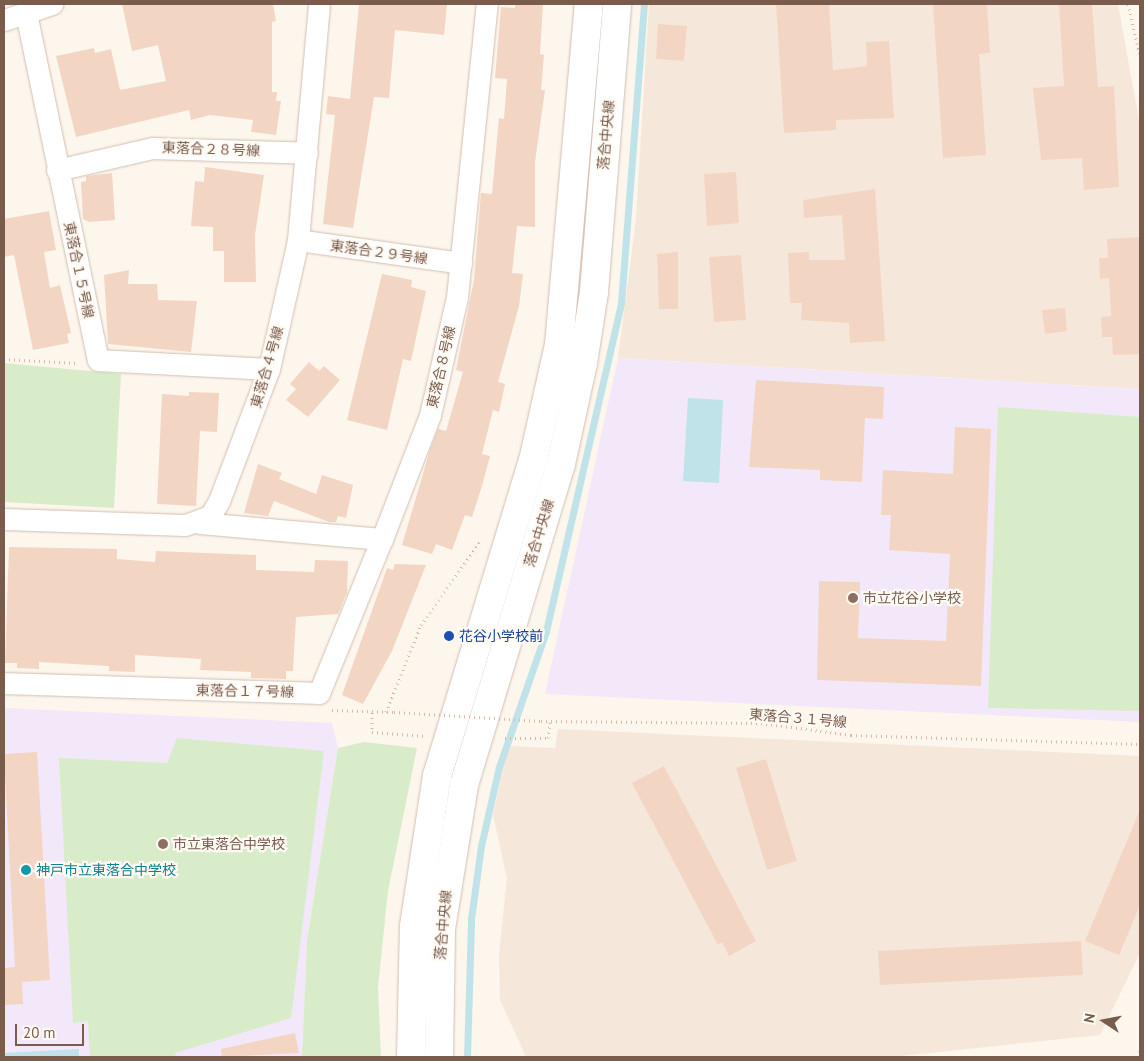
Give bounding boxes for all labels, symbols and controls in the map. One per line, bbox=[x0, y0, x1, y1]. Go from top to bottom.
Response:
street label: 落合中央線 bbox=[595, 99, 617, 171]
street label: 東落合２８号線 bbox=[162, 139, 260, 159]
street label: 東落合１５号線 bbox=[61, 220, 97, 320]
street label: 東落合２９号線 bbox=[329, 237, 429, 267]
street label: 東落合４号線 bbox=[247, 324, 287, 410]
street label: 東落合８号線 bbox=[423, 324, 459, 410]
street label: 落合中央線 bbox=[521, 497, 557, 569]
place label: 市立花谷小学校 bbox=[863, 590, 961, 606]
marker: 市立花谷小学校 bbox=[847, 592, 859, 604]
place label: 花谷小学校前 bbox=[459, 628, 543, 644]
marker: 花谷小学校前 bbox=[443, 630, 455, 642]
street label: 東落合１７号線 bbox=[196, 682, 294, 700]
street label: 東落合３１号線 bbox=[748, 705, 848, 731]
place label: 市立東落合中学校 bbox=[173, 836, 285, 852]
marker: 市立東落合中学校 bbox=[157, 838, 169, 850]
place label: 神戸市立東落合中学校 bbox=[36, 862, 176, 878]
marker: 神戸市立東落合中学校 bbox=[20, 864, 32, 876]
street label: 落合中央線 bbox=[432, 889, 454, 961]
north arrow bbox=[1079, 996, 1129, 1046]
text: N bbox=[1080, 1012, 1099, 1024]
scale bar bbox=[18, 1014, 86, 1046]
text: 20 m bbox=[23, 1023, 56, 1042]

